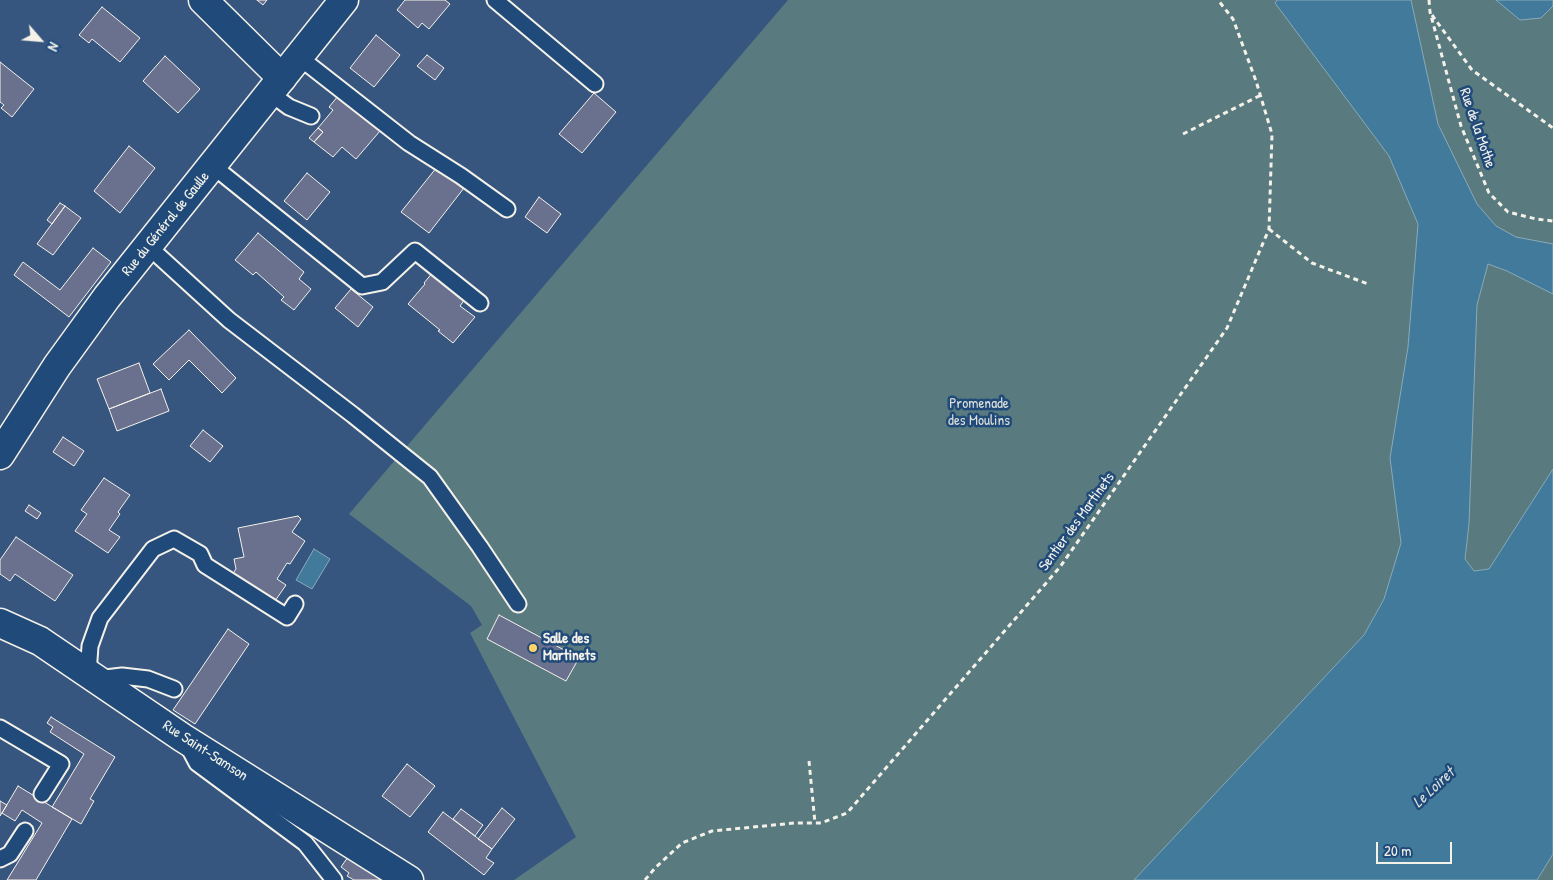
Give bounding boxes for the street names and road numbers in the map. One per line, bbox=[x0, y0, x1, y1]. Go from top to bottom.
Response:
street label: Rue de la Mothe bbox=[1455, 86, 1499, 170]
street label: Rue du Général de Gaulle bbox=[118, 168, 214, 280]
street label: Sentier des Martinets bbox=[1035, 469, 1119, 575]
street label: Rue Saint-Samson bbox=[159, 717, 251, 785]

